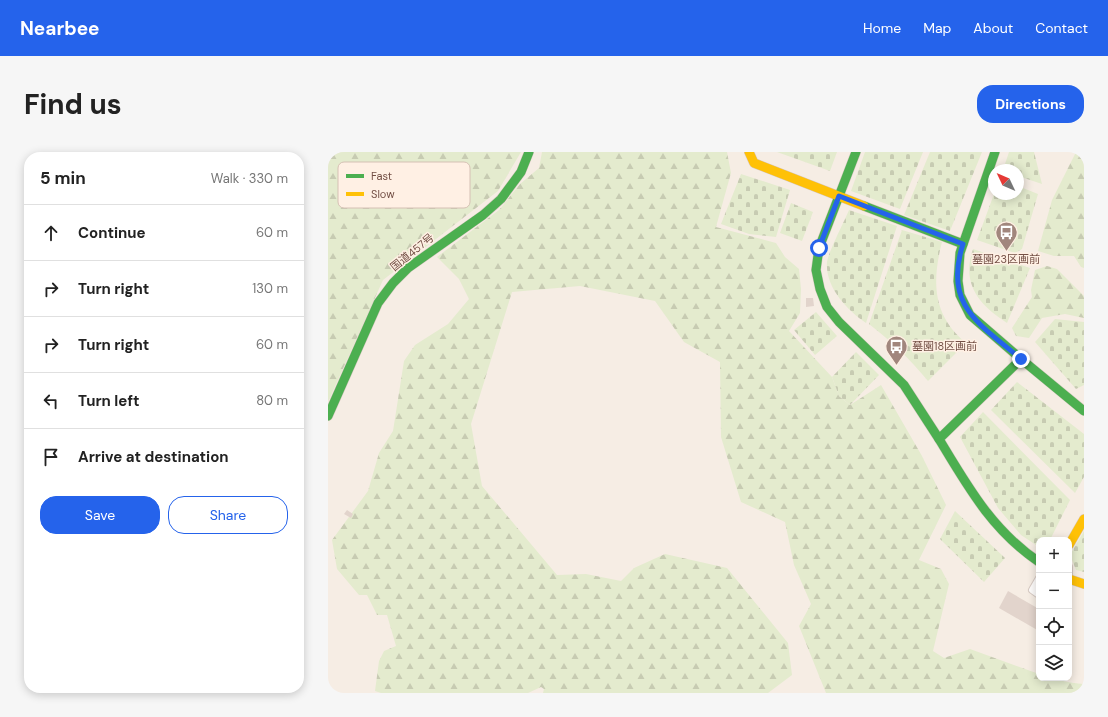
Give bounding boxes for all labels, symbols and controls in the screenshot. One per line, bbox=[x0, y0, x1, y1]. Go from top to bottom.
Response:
text: Nearbee bbox=[20, 16, 100, 41]
text: Home bbox=[863, 19, 901, 37]
text: Map bbox=[923, 19, 951, 37]
text: About bbox=[973, 19, 1013, 37]
text: Contact bbox=[1035, 19, 1088, 37]
button: Directions bbox=[977, 85, 1084, 123]
text: Find us bbox=[24, 86, 122, 123]
legend bbox=[338, 162, 470, 208]
north arrow bbox=[988, 164, 1024, 200]
text: 5 min bbox=[40, 167, 86, 189]
text: Fast bbox=[371, 169, 392, 183]
text: Walk · 330 m bbox=[211, 170, 288, 187]
text: Slow bbox=[371, 187, 395, 201]
bus stop icon: 墓園23区画前 bbox=[993, 220, 1019, 253]
icon: ahead bbox=[40, 222, 62, 244]
text: Continue bbox=[78, 223, 146, 243]
text: 60 m bbox=[256, 224, 288, 241]
street label: 国道457号 bbox=[387, 230, 437, 274]
route start bbox=[810, 239, 828, 257]
place label: 墓園23区画前 bbox=[972, 252, 1040, 266]
icon: right bbox=[40, 278, 62, 300]
text: Turn right bbox=[78, 279, 149, 299]
text: 130 m bbox=[252, 280, 288, 297]
bus stop icon: 墓園18区画前 bbox=[883, 333, 909, 366]
icon: right bbox=[40, 334, 62, 356]
text: Turn right bbox=[78, 335, 149, 355]
text: 60 m bbox=[256, 336, 288, 353]
place label: 墓園18区画前 bbox=[912, 339, 977, 353]
route end bbox=[1012, 350, 1030, 368]
icon: left bbox=[40, 390, 62, 412]
text: Turn left bbox=[78, 391, 139, 411]
text: 80 m bbox=[256, 392, 288, 409]
icon: arrive bbox=[40, 446, 62, 468]
text: Arrive at destination bbox=[78, 447, 229, 467]
button: Save bbox=[40, 496, 160, 534]
button: Share bbox=[168, 496, 288, 534]
map controls bbox=[1036, 537, 1072, 681]
button: + bbox=[1036, 537, 1072, 573]
button: − bbox=[1036, 573, 1072, 609]
button: locate bbox=[1036, 609, 1072, 645]
button: layers bbox=[1036, 645, 1072, 681]

